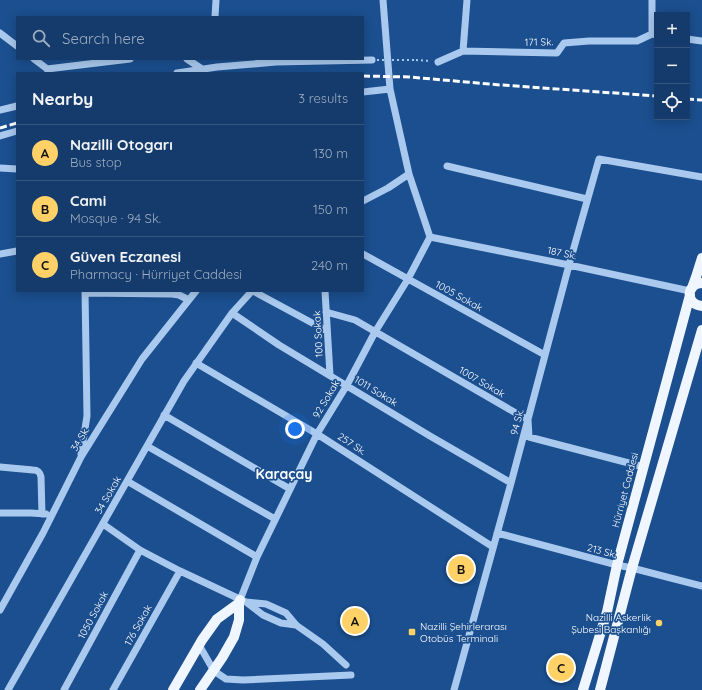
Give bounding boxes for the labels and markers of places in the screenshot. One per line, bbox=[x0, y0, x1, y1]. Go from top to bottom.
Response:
pin: B bbox=[448, 554, 474, 584]
pin: A bbox=[342, 606, 368, 636]
place label: Nazilli Askerlik Şubesi Başkanlığı bbox=[571, 611, 651, 636]
marker: Nazilli Askerlik Şubesi Başkanlığı bbox=[654, 618, 664, 628]
place label: Nazilli Şehirlerarası Otobüs Terminali bbox=[420, 620, 507, 645]
marker: Nazilli Şehirlerarası Otobüs Terminali bbox=[407, 627, 417, 637]
pin: C bbox=[548, 653, 574, 683]

